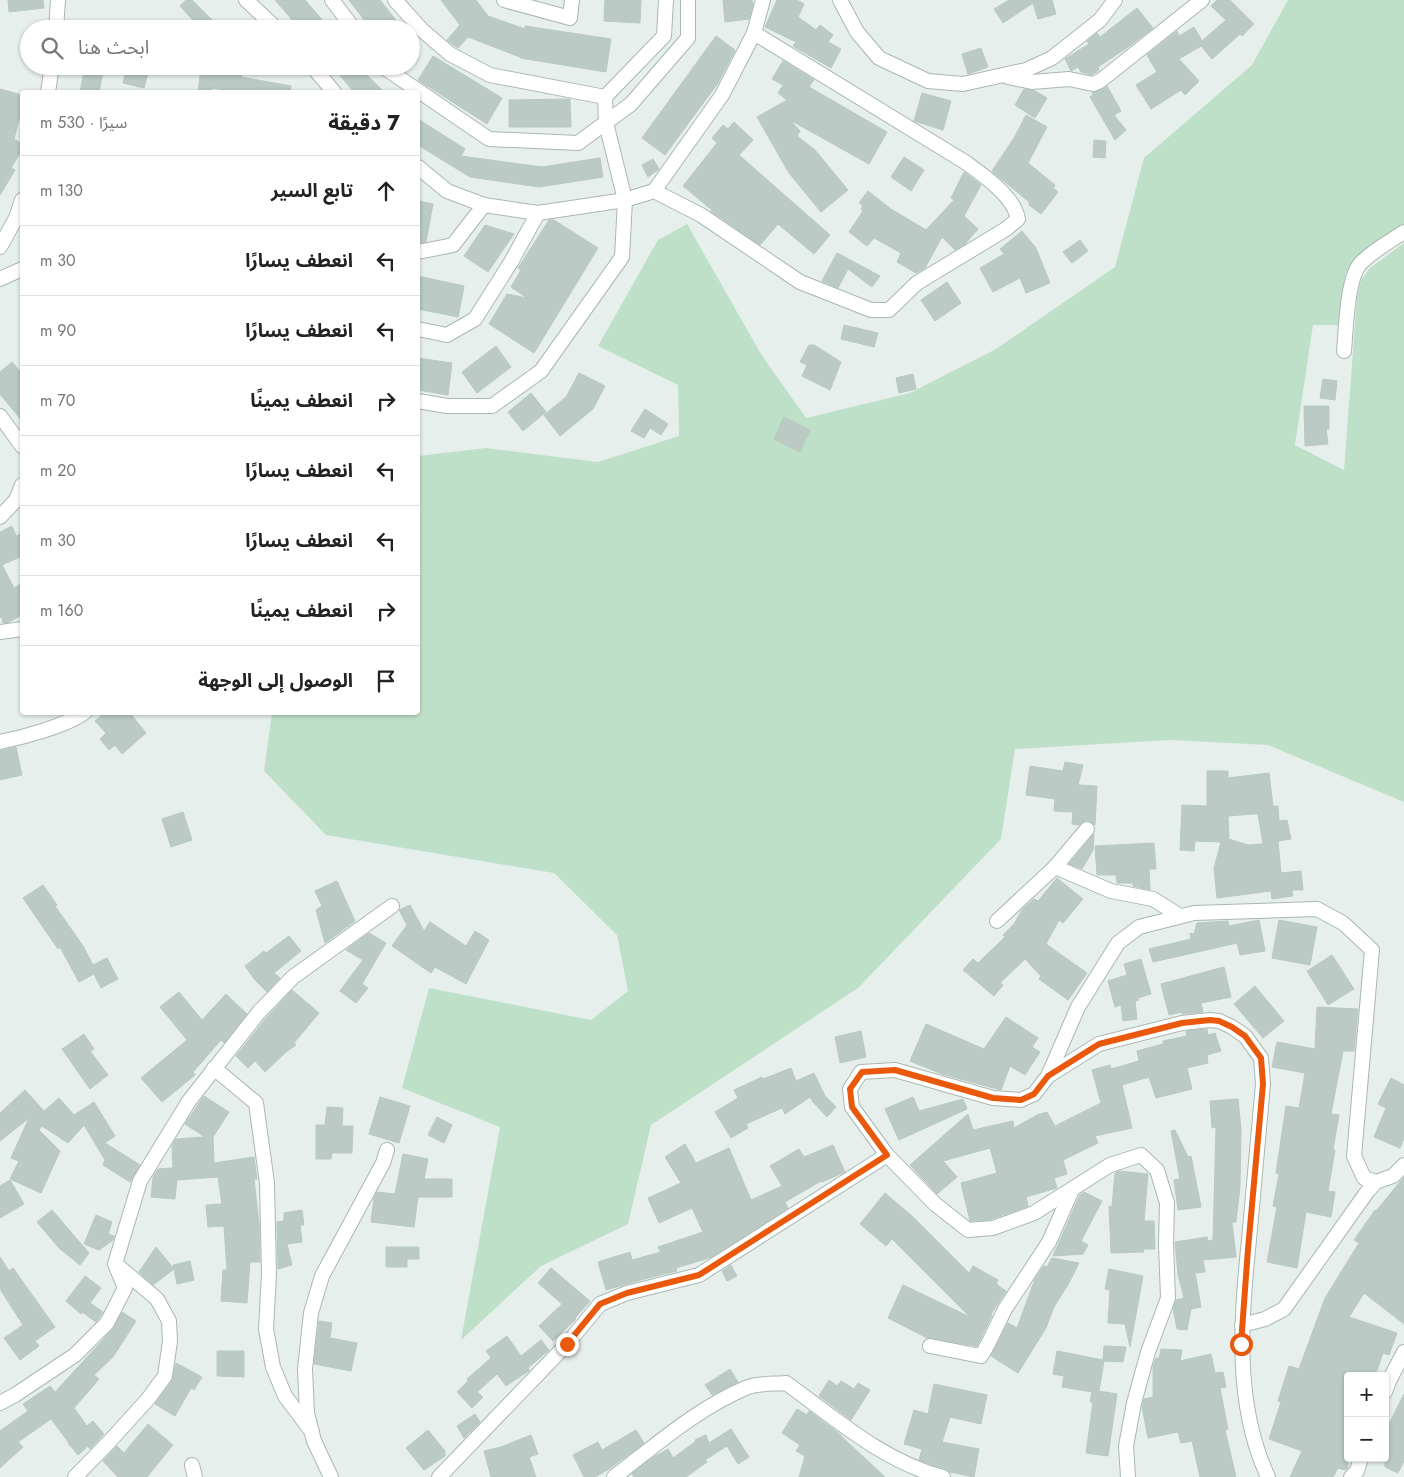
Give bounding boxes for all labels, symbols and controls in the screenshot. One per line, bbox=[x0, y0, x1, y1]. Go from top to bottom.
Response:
search box bbox=[20, 20, 420, 75]
icon: search bbox=[38, 34, 66, 62]
text: ابحث هنا bbox=[78, 34, 149, 61]
text: 7 دقيقة bbox=[328, 108, 400, 138]
text: سيرًا · 530 m bbox=[40, 111, 127, 134]
text: تابع السير bbox=[271, 177, 353, 204]
icon: ahead bbox=[372, 177, 400, 205]
text: 130 m bbox=[40, 179, 83, 202]
text: انعطف يسارًا bbox=[245, 247, 353, 274]
icon: left bbox=[372, 247, 400, 275]
text: 30 m bbox=[40, 249, 76, 272]
text: انعطف يسارًا bbox=[245, 317, 353, 344]
icon: left bbox=[372, 317, 400, 345]
text: 90 m bbox=[40, 319, 76, 342]
text: انعطف يمينًا bbox=[250, 387, 353, 414]
icon: right bbox=[372, 387, 400, 415]
text: 70 m bbox=[40, 389, 75, 412]
text: انعطف يسارًا bbox=[245, 457, 353, 484]
icon: left bbox=[372, 457, 400, 485]
text: 20 m bbox=[40, 459, 76, 482]
text: انعطف يسارًا bbox=[245, 527, 353, 554]
icon: left bbox=[372, 527, 400, 555]
text: 30 m bbox=[40, 529, 76, 552]
text: انعطف يمينًا bbox=[250, 597, 353, 624]
icon: right bbox=[372, 597, 400, 625]
text: 160 m bbox=[40, 599, 83, 622]
text: الوصول إلى الوجهة bbox=[198, 667, 353, 694]
icon: arrive bbox=[372, 667, 400, 695]
route end bbox=[556, 1333, 579, 1356]
route start bbox=[1230, 1333, 1253, 1356]
map controls bbox=[1344, 1372, 1389, 1462]
button: + bbox=[1344, 1372, 1389, 1417]
button: − bbox=[1344, 1417, 1389, 1462]

